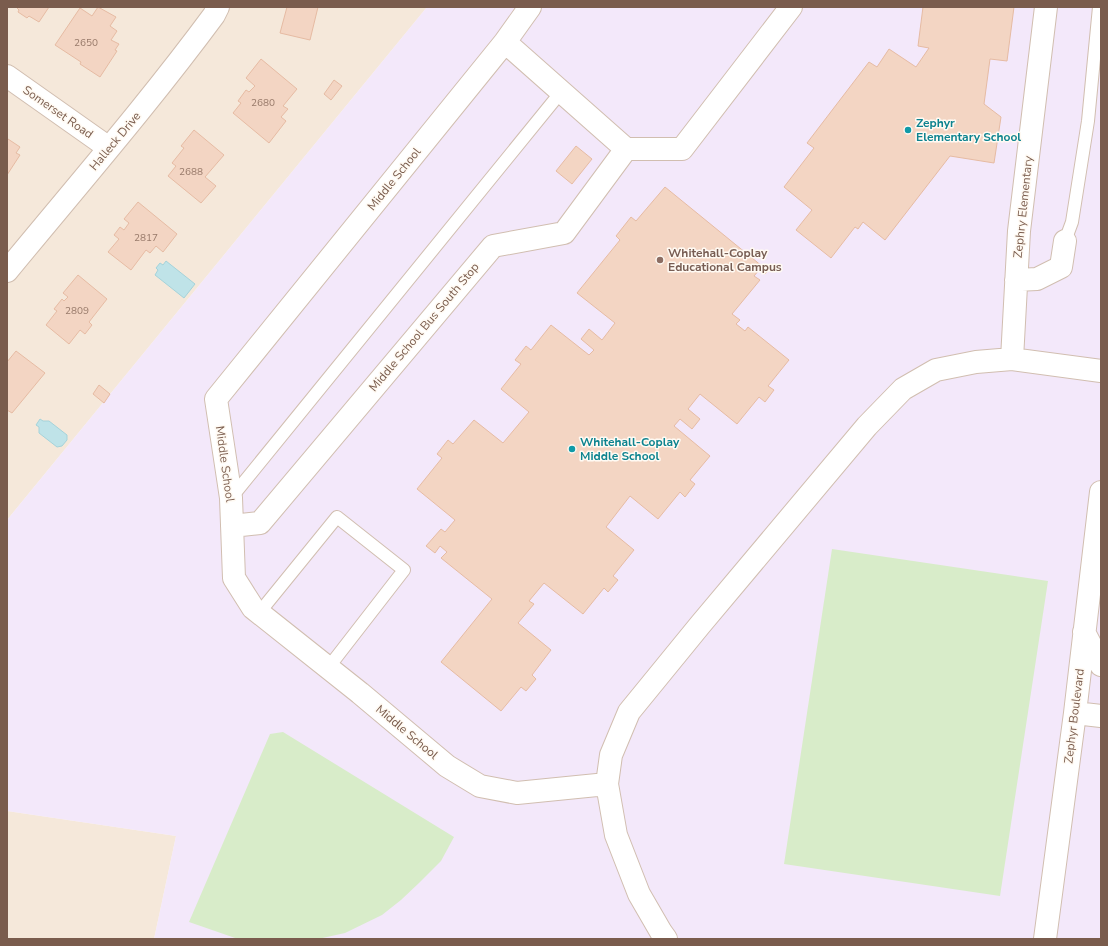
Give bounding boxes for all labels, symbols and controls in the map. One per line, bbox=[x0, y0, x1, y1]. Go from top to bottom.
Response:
house number: 2650 bbox=[74, 36, 98, 50]
street label: Somerset Road bbox=[20, 82, 96, 142]
house number: 2680 bbox=[251, 96, 275, 110]
street label: Halleck Drive bbox=[86, 108, 144, 174]
place label: Zephyr Elementary School bbox=[916, 115, 1021, 145]
marker: Zephyr Elementary School bbox=[903, 125, 913, 135]
street label: Middle School bbox=[364, 144, 425, 214]
street label: Zephry Elementary bbox=[1010, 154, 1036, 259]
house number: 2688 bbox=[179, 165, 203, 179]
house number: 2817 bbox=[134, 231, 158, 245]
place label: Whitehall-Coplay Educational Campus bbox=[668, 245, 782, 275]
marker: Whitehall-Coplay Educational Campus bbox=[655, 255, 665, 265]
street label: Middle School Bus South Stop bbox=[365, 259, 483, 395]
house number: 2809 bbox=[65, 304, 89, 318]
street label: Middle School bbox=[212, 425, 238, 504]
place label: Whitehall-Coplay Middle School bbox=[580, 434, 680, 464]
marker: Whitehall-Coplay Middle School bbox=[567, 444, 577, 454]
street label: Zephyr Boulevard bbox=[1060, 668, 1088, 764]
street label: Middle School bbox=[372, 701, 442, 763]

